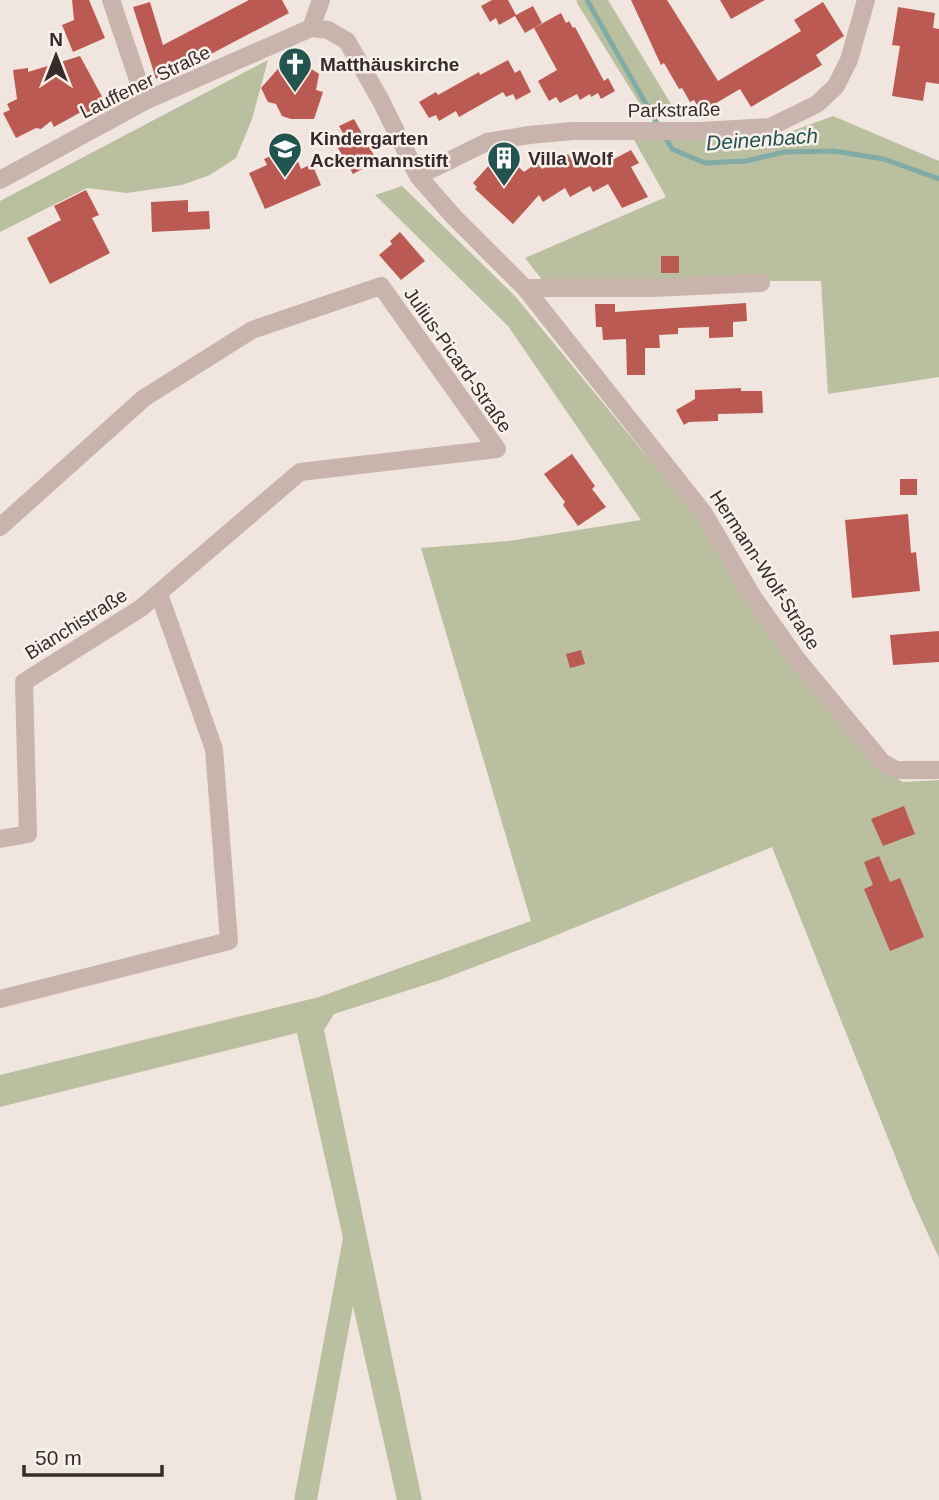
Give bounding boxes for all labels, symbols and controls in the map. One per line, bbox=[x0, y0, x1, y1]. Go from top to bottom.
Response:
north arrow bbox=[21, 21, 91, 91]
text: N bbox=[49, 29, 63, 50]
street label: Lauffener Straße bbox=[76, 41, 214, 123]
church icon: Matthäuskirche bbox=[276, 45, 314, 94]
place label: Matthäuskirche bbox=[320, 54, 459, 75]
street label: Parkstraße bbox=[627, 99, 721, 121]
water label: Deinenbach bbox=[705, 124, 819, 154]
place label: Kindergarten Ackermannstift bbox=[310, 128, 449, 171]
school or university icon: Kindergarten Ackermannstift bbox=[266, 130, 304, 179]
building icon: Villa Wolf bbox=[485, 139, 523, 188]
place label: Villa Wolf bbox=[528, 148, 613, 169]
street label: Julius-Picard-Straße bbox=[400, 283, 516, 437]
street label: Hermann-Wolf-Straße bbox=[706, 487, 824, 653]
street label: Bianchistraße bbox=[21, 584, 131, 664]
scale bar bbox=[24, 1434, 163, 1478]
text: 50 m bbox=[35, 1446, 82, 1469]

